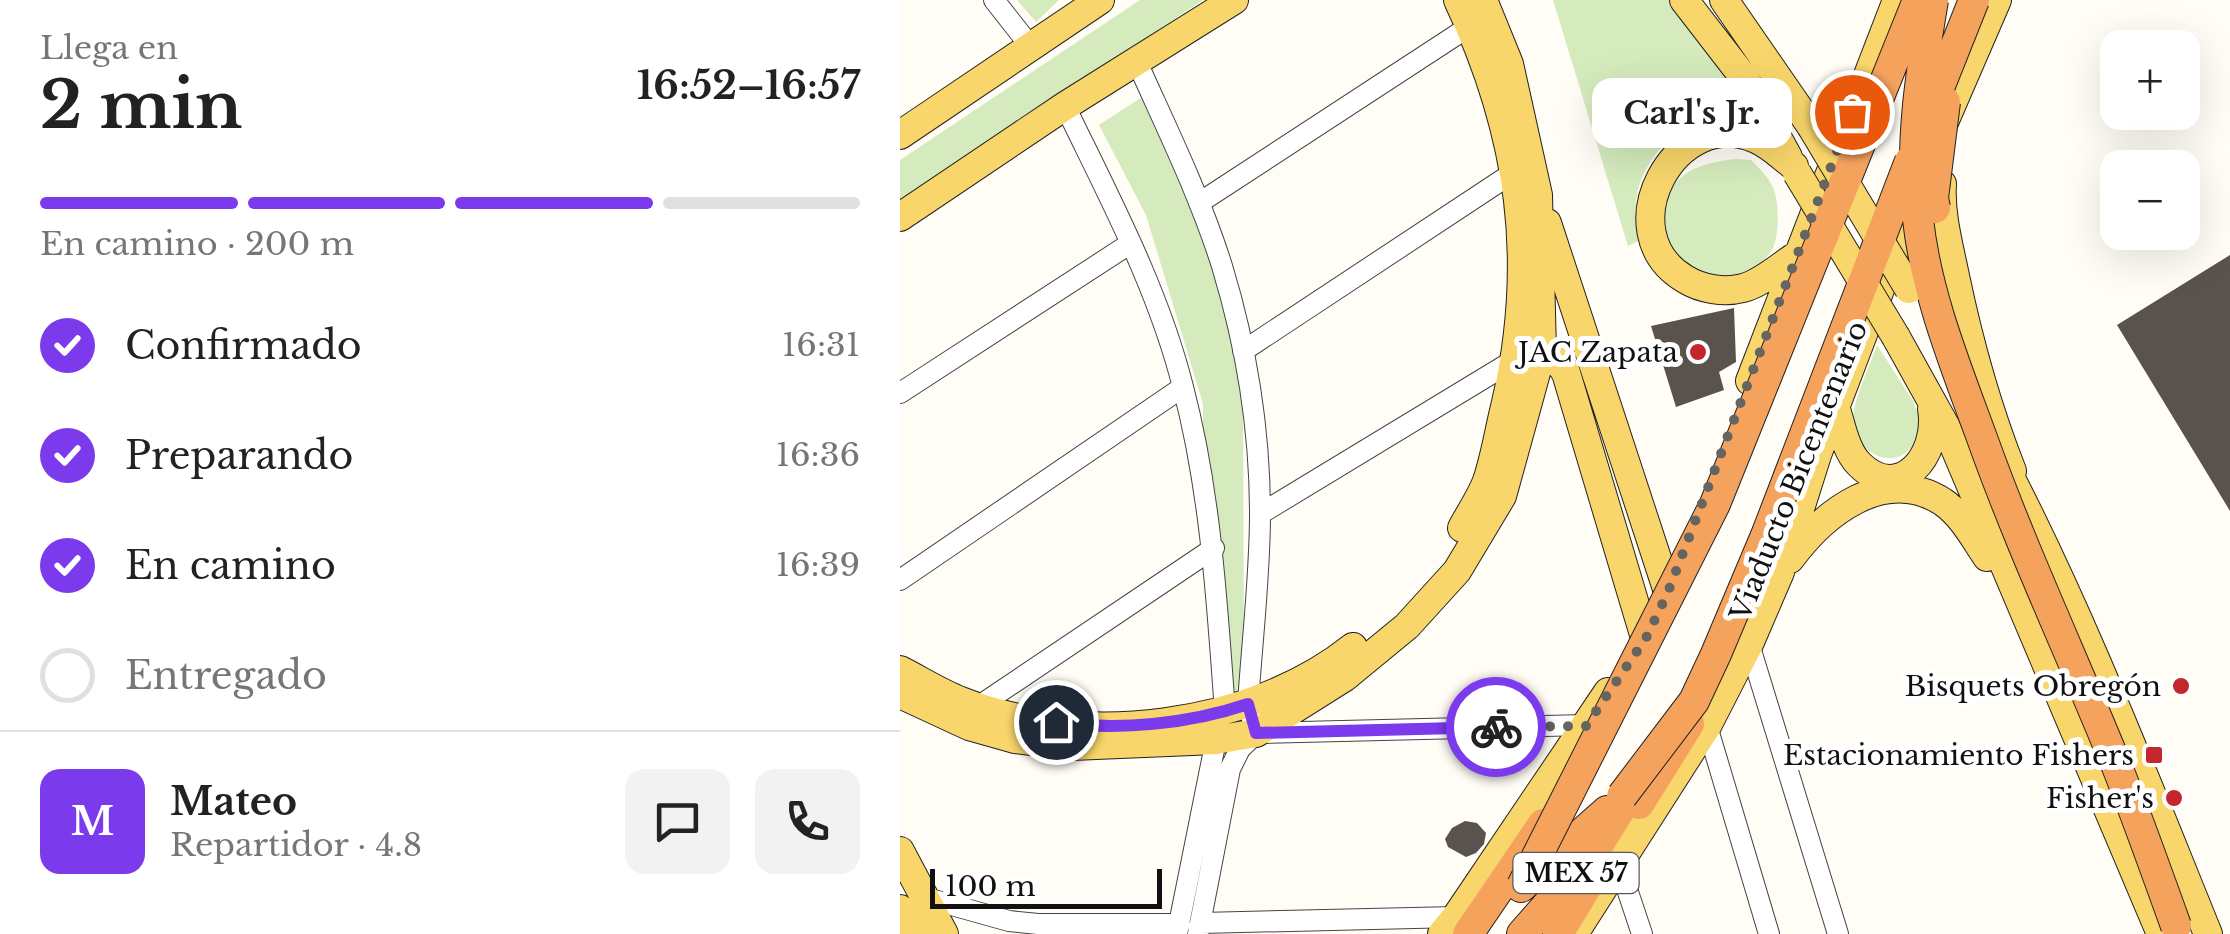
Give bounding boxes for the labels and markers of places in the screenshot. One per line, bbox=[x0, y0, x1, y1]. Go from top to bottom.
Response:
pin bbox=[1810, 70, 1895, 155]
callout: Carl's Jr. bbox=[1592, 77, 1792, 147]
place label: JAC Zapata bbox=[1514, 335, 1678, 370]
marker: JAC Zapata bbox=[1687, 341, 1709, 363]
place label: Bisquets Obregón bbox=[1905, 669, 2161, 704]
marker: Bisquets Obregón bbox=[2170, 675, 2192, 697]
pin bbox=[1014, 680, 1099, 765]
place label: Estacionamiento Fishers bbox=[1783, 738, 2134, 773]
marker: Estacionamiento Fishers bbox=[2143, 744, 2165, 766]
place label: Fisher's bbox=[2046, 781, 2154, 816]
marker: Fisher's bbox=[2163, 787, 2185, 809]

